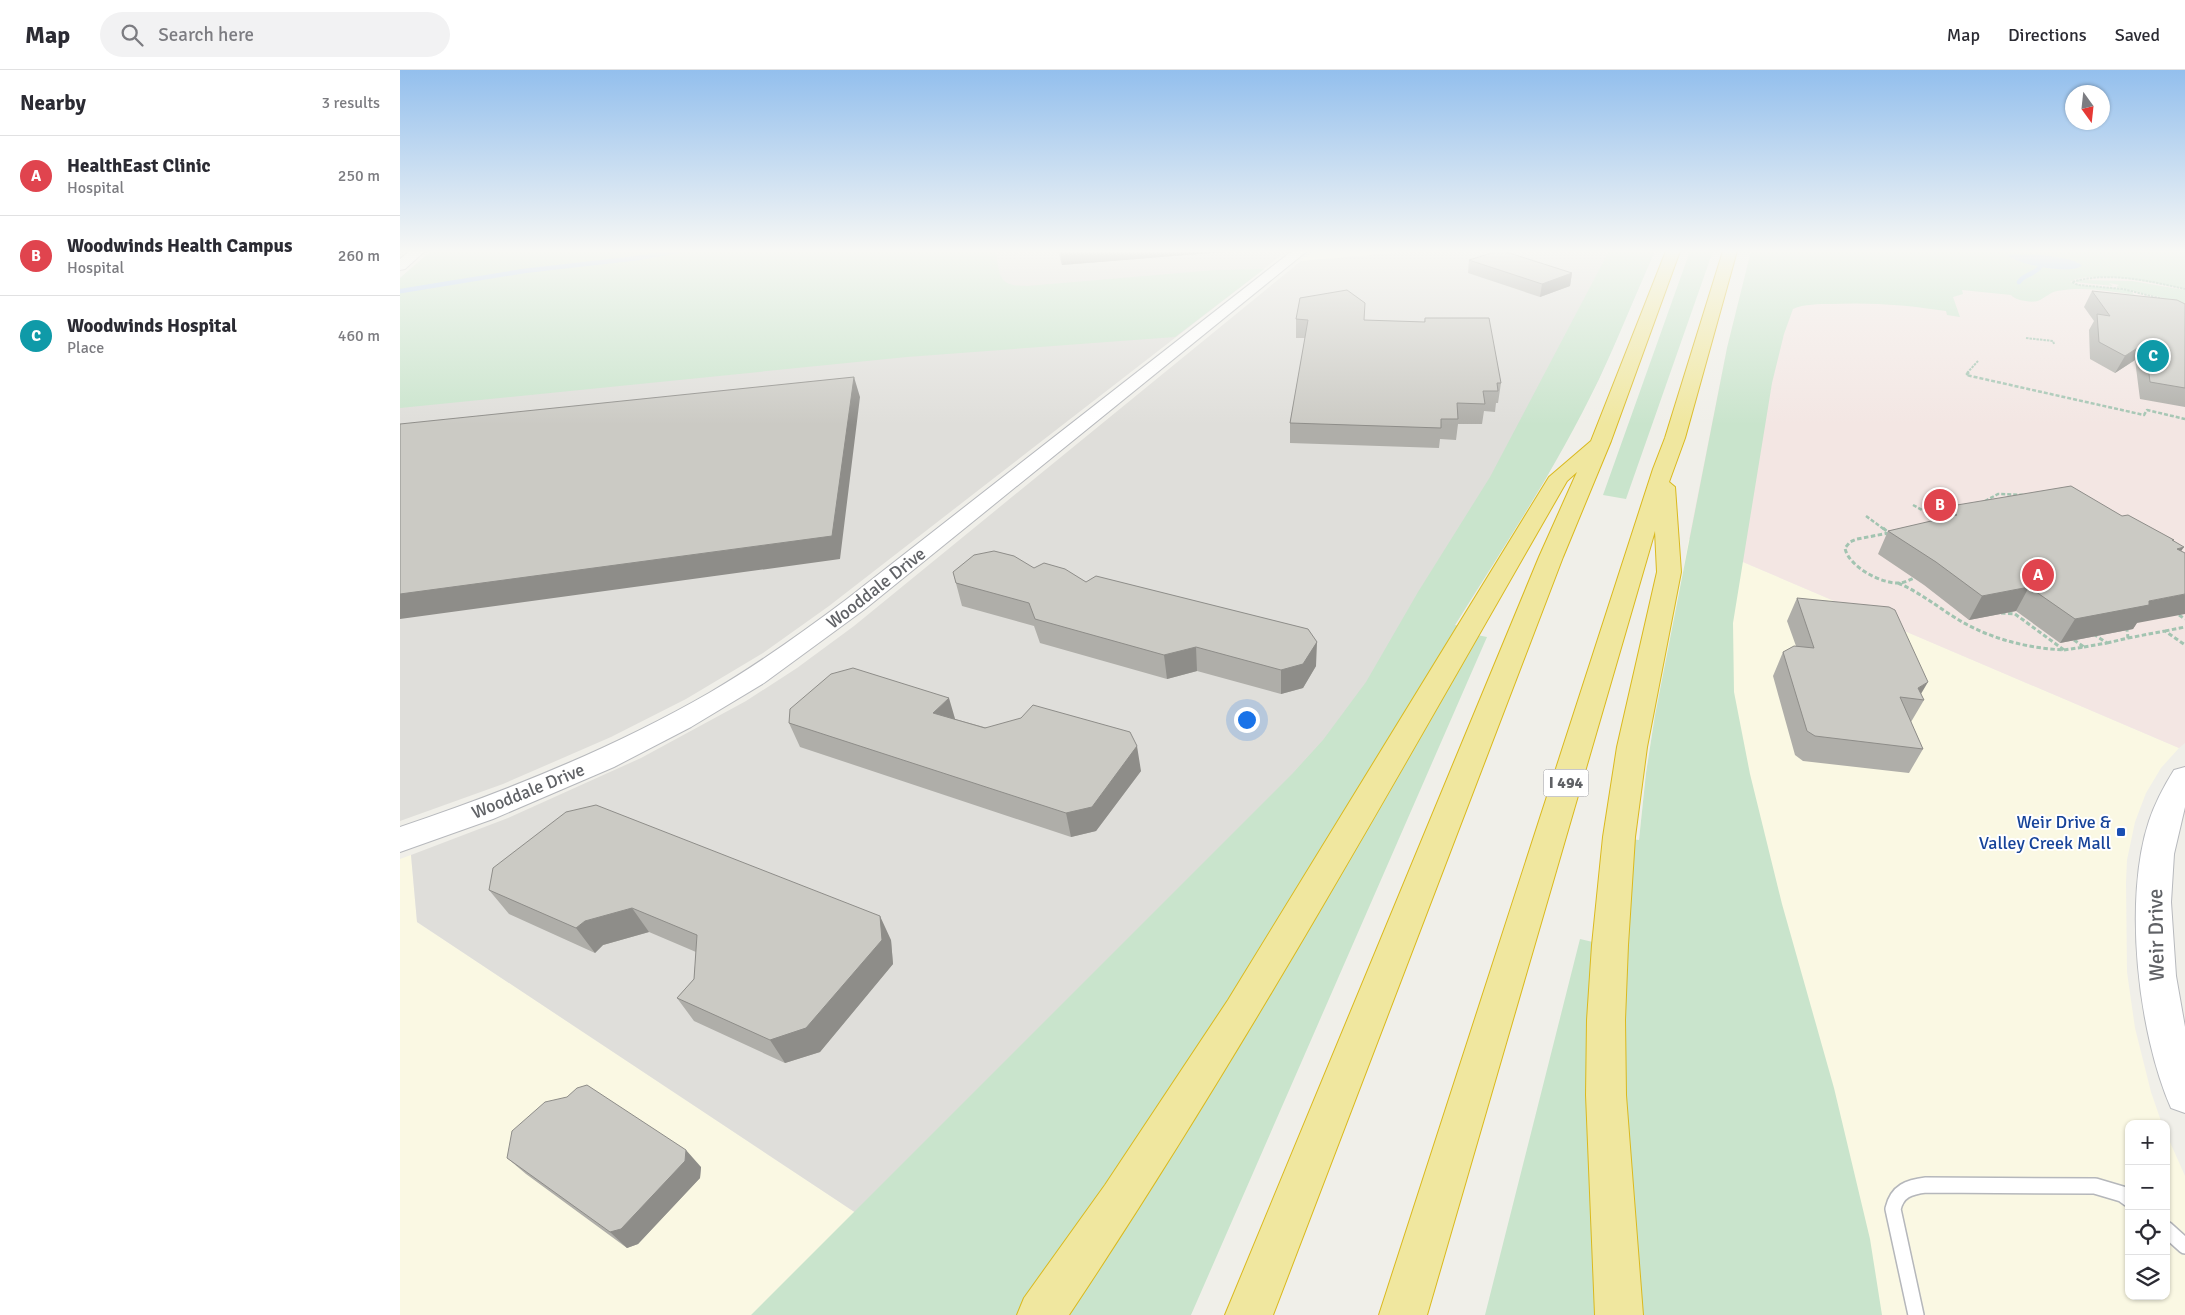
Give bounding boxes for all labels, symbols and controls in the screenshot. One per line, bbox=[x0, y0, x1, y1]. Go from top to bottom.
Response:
search box bbox=[100, 12, 450, 57]
text: Map bbox=[25, 20, 70, 50]
icon: search bbox=[118, 21, 146, 49]
text: Search here bbox=[158, 23, 254, 47]
text: Map bbox=[1947, 24, 1980, 46]
text: Directions bbox=[2008, 24, 2087, 46]
text: Saved bbox=[2115, 24, 2160, 46]
north arrow bbox=[2065, 85, 2110, 130]
text: Nearby bbox=[20, 90, 86, 116]
text: 3 results bbox=[321, 93, 380, 113]
text: HealthEast Clinic bbox=[67, 154, 211, 178]
text: A bbox=[31, 166, 41, 186]
text: 250 m bbox=[338, 166, 380, 186]
text: Hospital bbox=[67, 178, 124, 198]
text: Woodwinds Health Campus bbox=[67, 234, 292, 258]
text: B bbox=[31, 246, 41, 266]
text: 260 m bbox=[338, 246, 380, 266]
text: Hospital bbox=[67, 258, 124, 278]
text: Woodwinds Hospital bbox=[67, 314, 237, 338]
text: C bbox=[31, 326, 41, 346]
text: 460 m bbox=[338, 326, 380, 346]
pin: C bbox=[2137, 337, 2169, 375]
text: Place bbox=[67, 338, 104, 358]
pin: B bbox=[1924, 486, 1956, 524]
street label: Wooddale Drive bbox=[822, 542, 930, 634]
pin: A bbox=[2022, 556, 2054, 594]
your location bbox=[1234, 707, 1260, 733]
street label: Wooddale Drive bbox=[468, 758, 588, 824]
road number: I 494 bbox=[1544, 770, 1588, 796]
place label: Weir Drive & Valley Creek Mall bbox=[1979, 811, 2111, 854]
marker: Weir Drive & Valley Creek Mall bbox=[2115, 826, 2127, 838]
street label: Weir Drive bbox=[2142, 889, 2170, 981]
map controls bbox=[2125, 1120, 2170, 1300]
button: + bbox=[2125, 1120, 2170, 1165]
button: − bbox=[2125, 1165, 2170, 1210]
button: locate bbox=[2125, 1210, 2170, 1255]
button: layers bbox=[2125, 1255, 2170, 1300]

